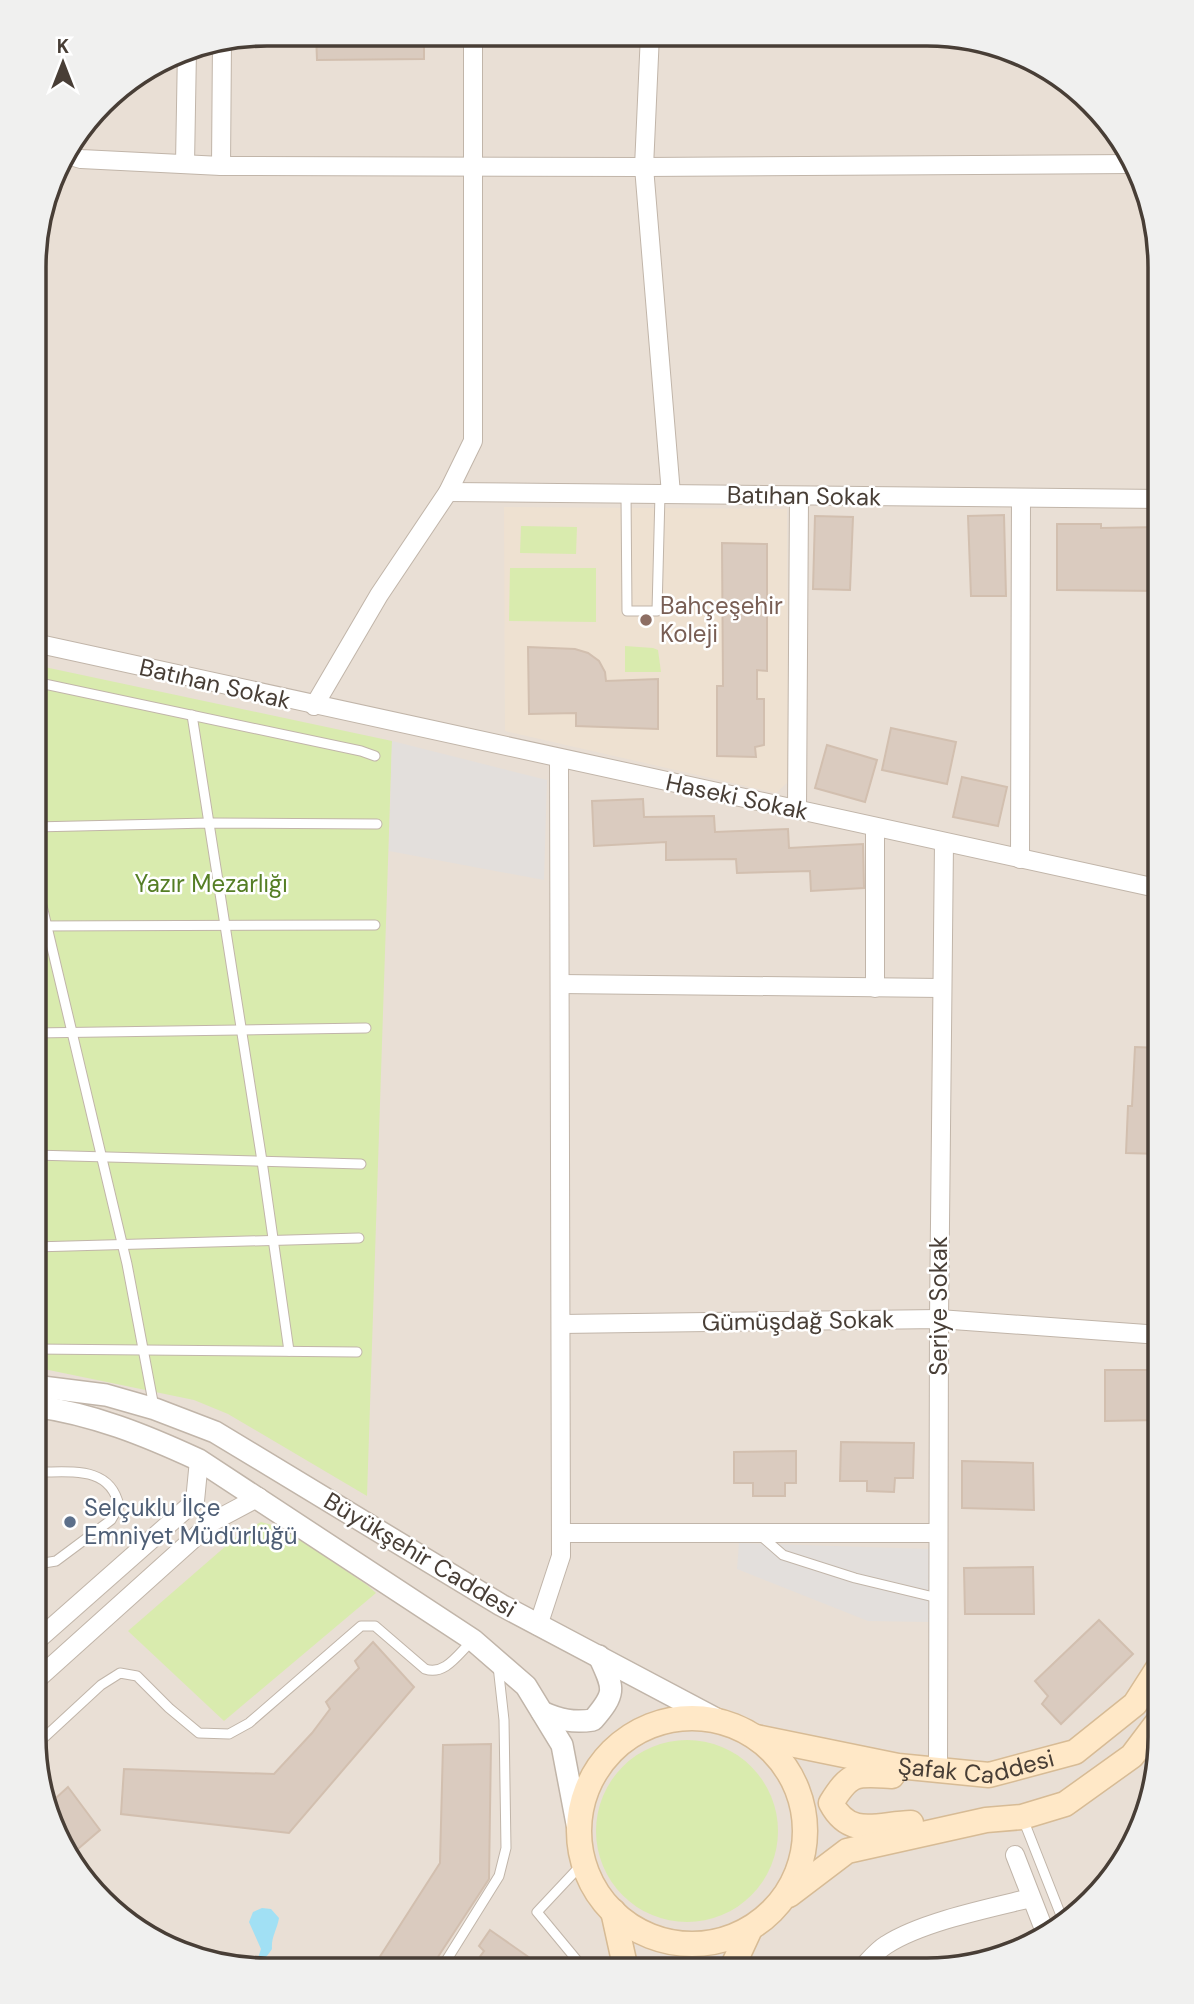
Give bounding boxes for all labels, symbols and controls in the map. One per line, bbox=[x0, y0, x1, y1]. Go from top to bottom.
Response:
north arrow bbox=[28, 28, 98, 98]
text: K bbox=[57, 34, 69, 59]
street label: Batıhan Sokak bbox=[727, 479, 881, 512]
place label: Bahçeşehir Koleji bbox=[660, 590, 783, 649]
marker: Bahçeşehir Koleji bbox=[638, 612, 654, 628]
street label: Batıhan Sokak bbox=[136, 651, 294, 716]
street label: Haseki Sokak bbox=[663, 766, 811, 827]
park label: Yazır Mezarlığı bbox=[134, 868, 288, 899]
street label: Seriye Sokak bbox=[923, 1236, 954, 1376]
street label: Gümüşdağ Sokak bbox=[702, 1303, 894, 1338]
street label: Büyükşehir Caddesi bbox=[318, 1485, 522, 1624]
place label: Selçuklu İlçe Emniyet Müdürlüğü bbox=[84, 1492, 298, 1551]
marker: Selçuklu İlçe Emniyet Müdürlüğü bbox=[62, 1514, 78, 1530]
street label: Şafak Caddesi bbox=[897, 1742, 1057, 1790]

